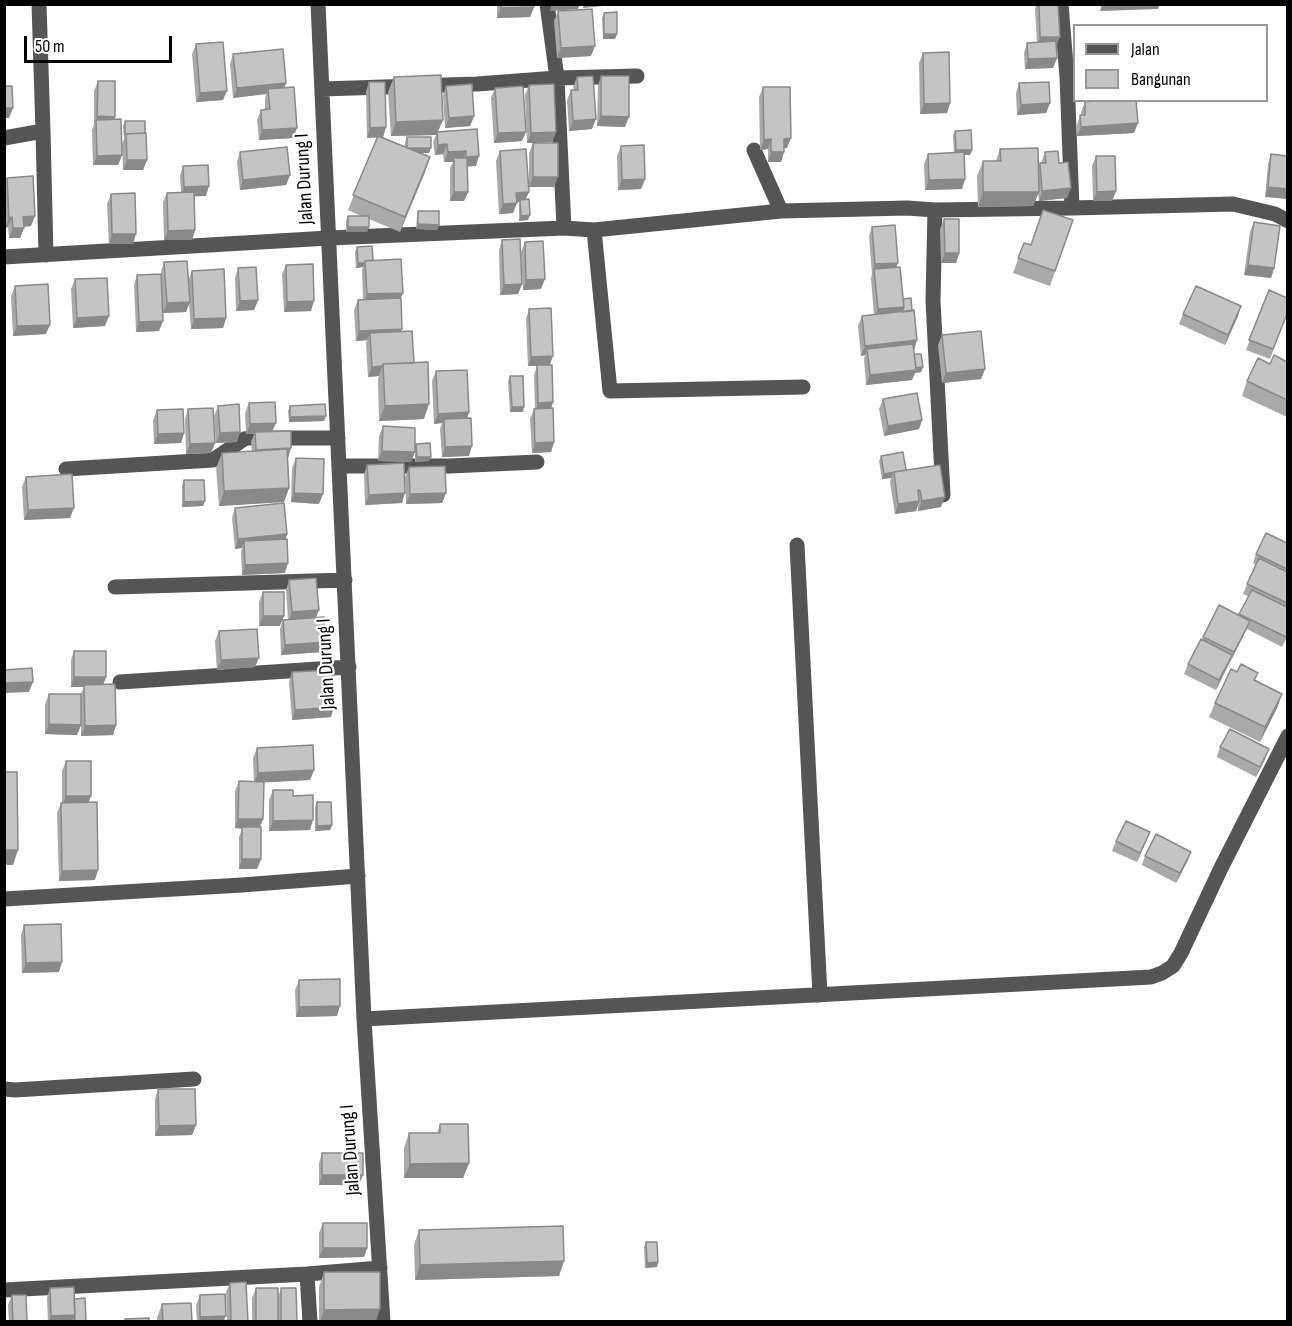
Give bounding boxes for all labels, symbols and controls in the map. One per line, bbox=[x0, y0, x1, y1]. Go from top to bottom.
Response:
scale bar bbox=[27, 24, 176, 62]
legend bbox=[1073, 24, 1268, 102]
text: 50 m bbox=[35, 36, 65, 57]
text: Jalan bbox=[1131, 39, 1160, 60]
text: Bangunan bbox=[1131, 69, 1191, 90]
street label: Jalan Durung I bbox=[291, 133, 319, 225]
street label: Jalan Durung I bbox=[313, 618, 341, 710]
street label: Jalan Durung I bbox=[336, 1104, 366, 1196]

